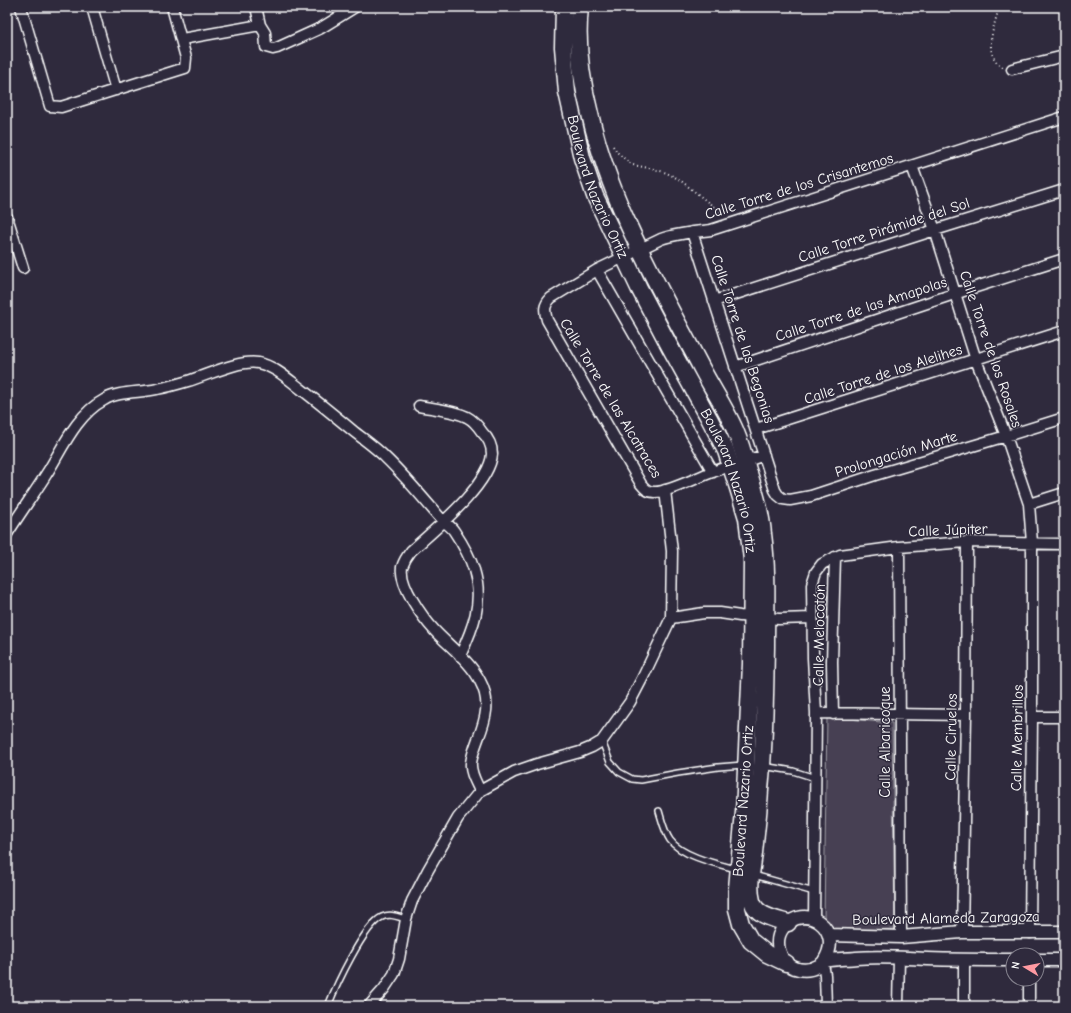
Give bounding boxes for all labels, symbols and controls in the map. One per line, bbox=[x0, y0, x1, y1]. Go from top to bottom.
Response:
street label: Boulevard Nazario Ortiz bbox=[564, 113, 633, 261]
street label: Calle Torre de los Crisantemos bbox=[703, 149, 895, 223]
street label: Calle Torre Pirámide del Sol bbox=[796, 194, 972, 266]
street label: Calle Torre de las Begonias bbox=[707, 253, 779, 425]
street label: Calle Torre de los Rosales bbox=[956, 268, 1026, 430]
street label: Calle Torre de las Amapolas bbox=[773, 273, 949, 345]
street label: Calle Torre de las Alcatraces bbox=[556, 315, 666, 481]
street label: Calle Torre de los Alelihes bbox=[802, 340, 964, 408]
street label: Boulevard Nazario Ortiz bbox=[697, 405, 760, 554]
street label: Prolongación Marte bbox=[833, 427, 960, 481]
street label: Calle Júpiter bbox=[908, 520, 988, 540]
street label: Calle Melocotón bbox=[809, 584, 829, 686]
street label: Calle Membrillos bbox=[1007, 685, 1027, 791]
street label: Calle Albaricoque bbox=[876, 686, 894, 798]
street label: Calle Ciruelos bbox=[941, 693, 961, 781]
street label: Boulevard Nazario Ortiz bbox=[729, 724, 757, 877]
street label: Boulevard Alameda Zaragoza bbox=[852, 907, 1040, 929]
north arrow bbox=[1005, 947, 1045, 987]
text: N bbox=[1009, 961, 1023, 970]

